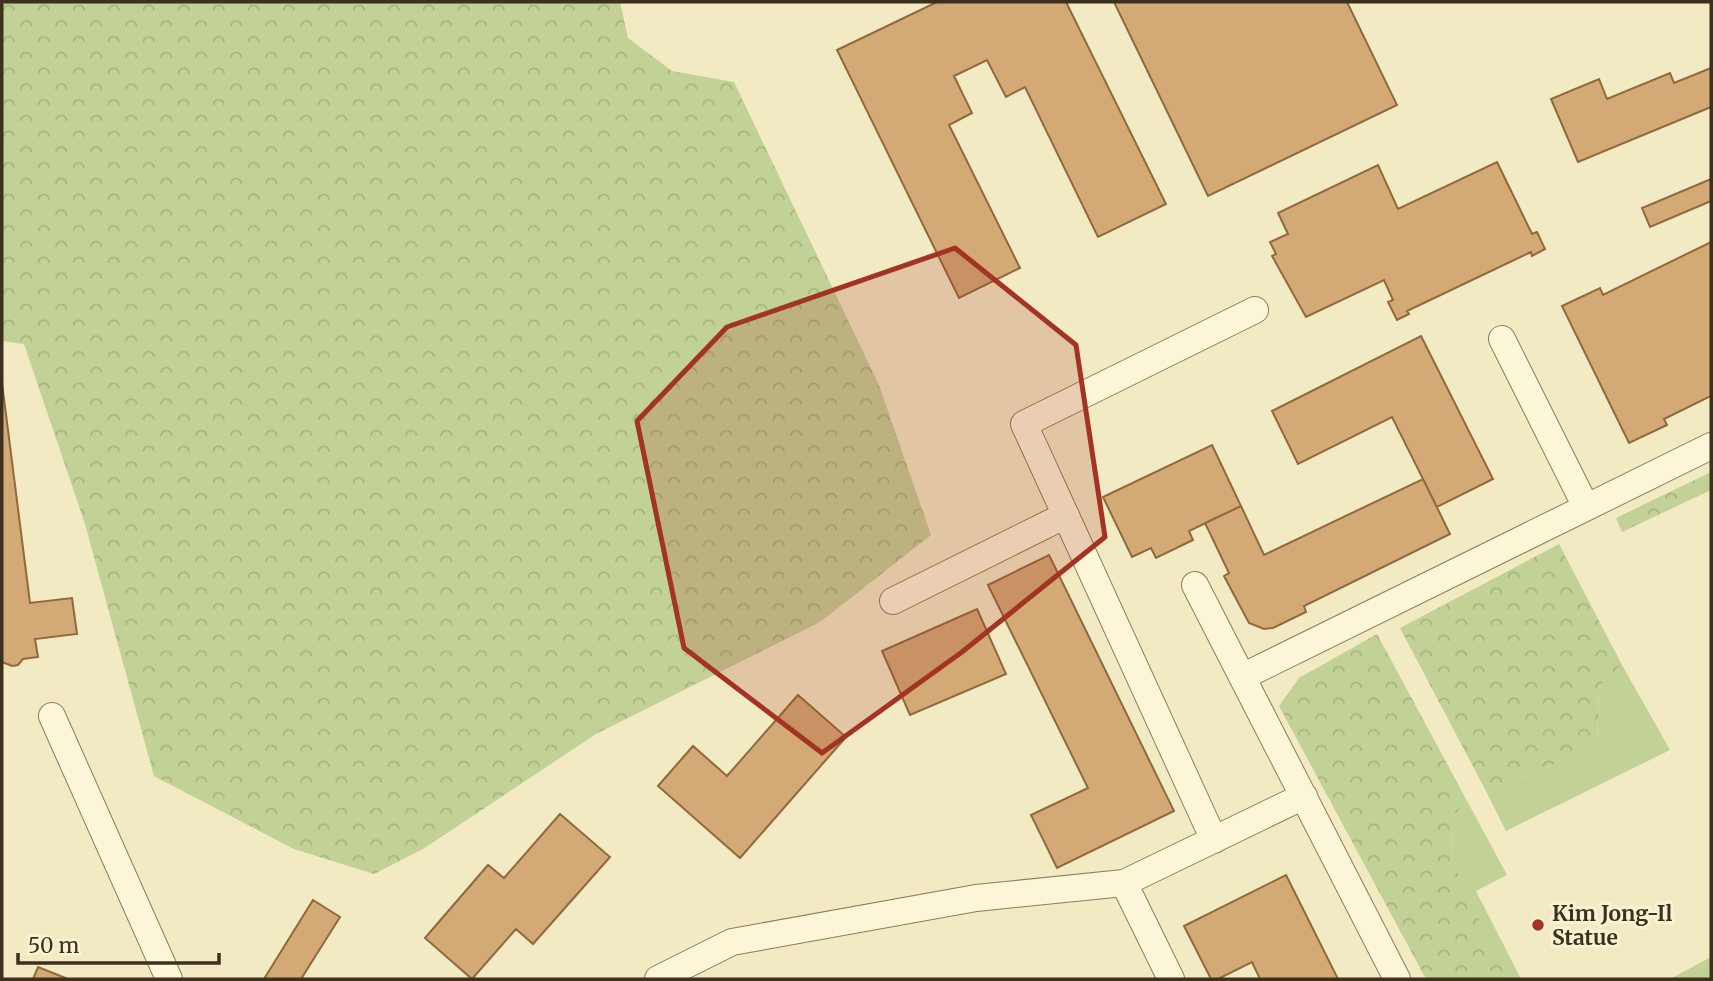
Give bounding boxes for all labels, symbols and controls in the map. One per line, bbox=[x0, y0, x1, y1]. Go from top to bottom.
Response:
place label: Kim Jong-Il Statue bbox=[1552, 900, 1672, 951]
marker: Kim Jong-Il Statue bbox=[1530, 917, 1546, 933]
scale bar bbox=[18, 922, 219, 966]
text: 50 m bbox=[28, 932, 79, 959]

